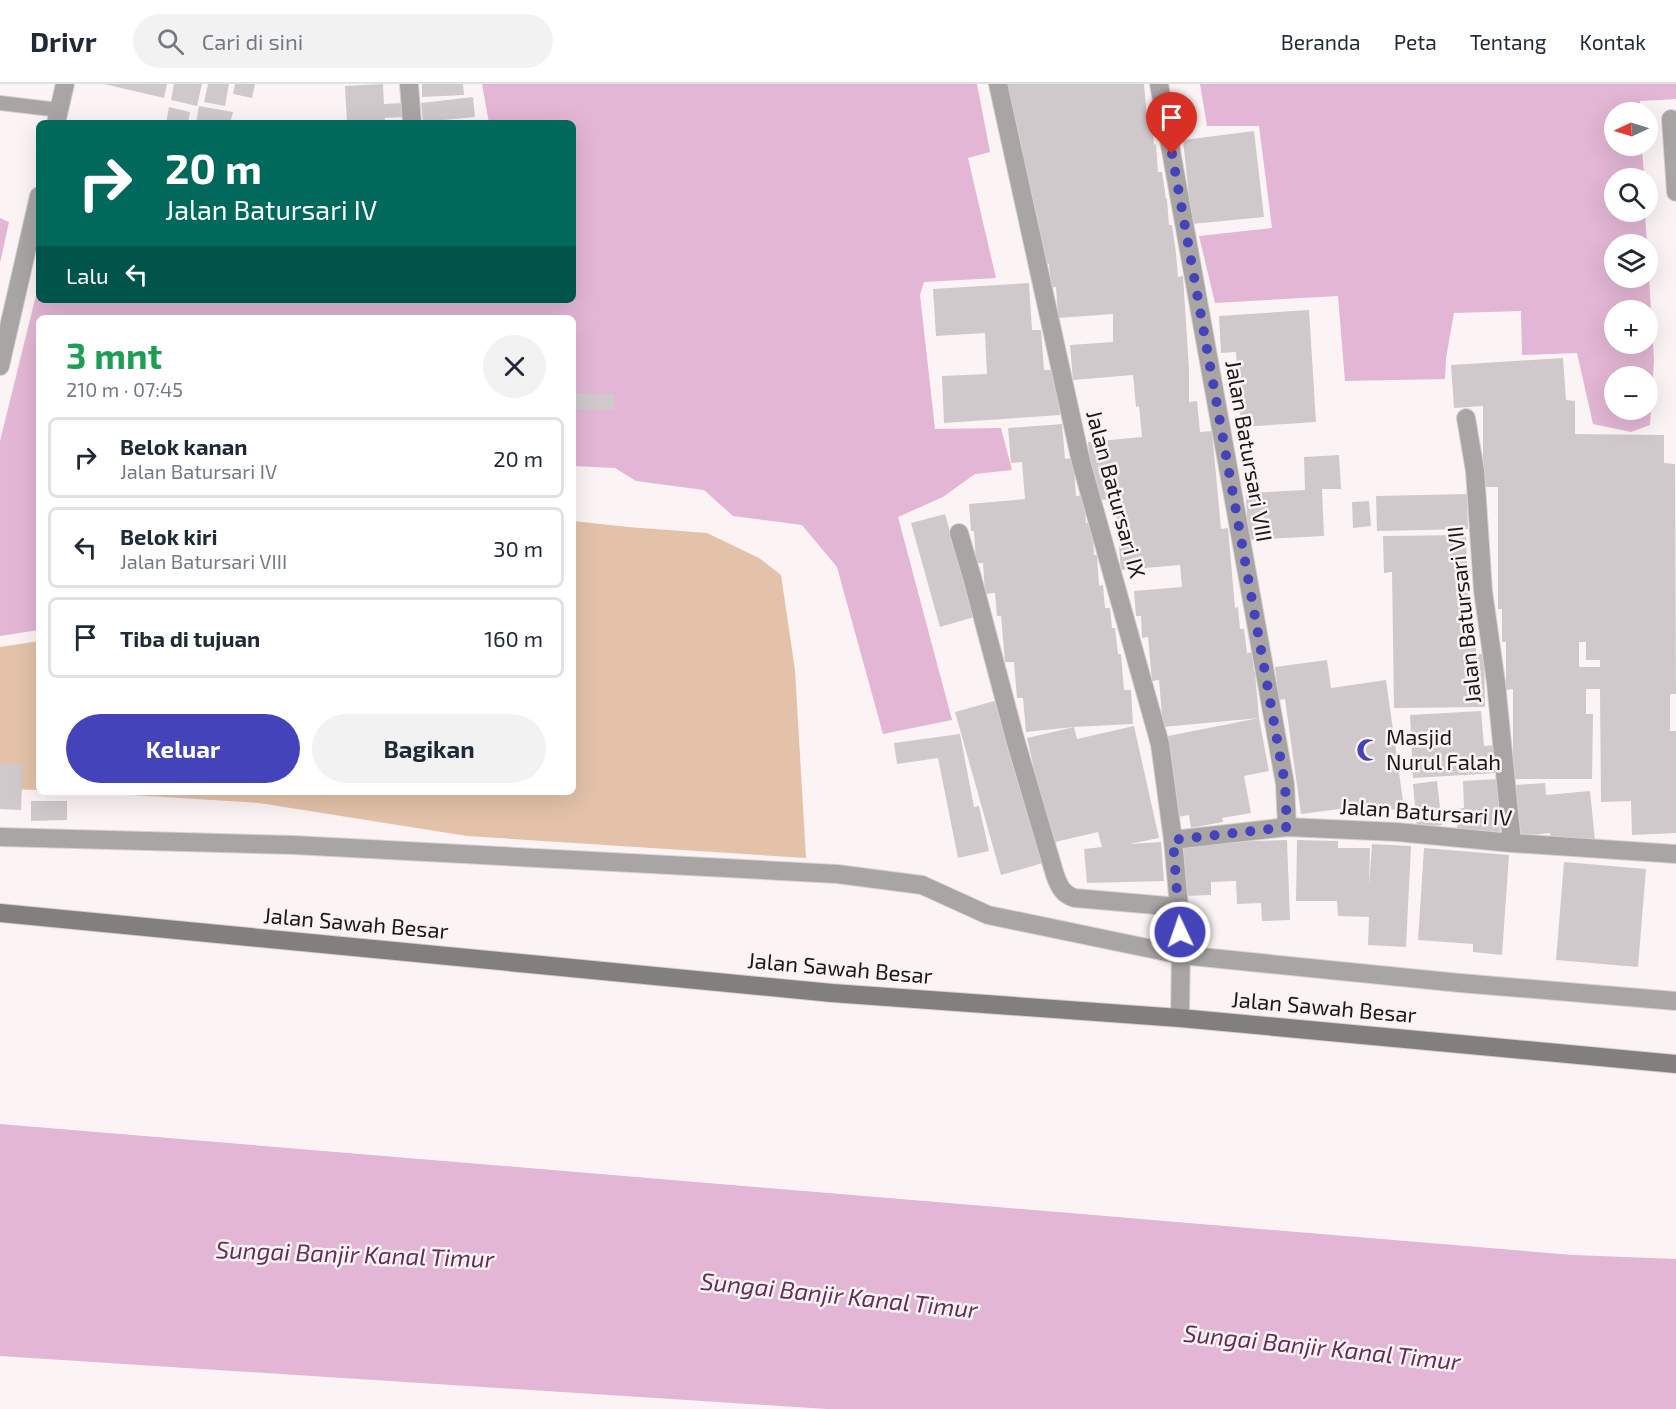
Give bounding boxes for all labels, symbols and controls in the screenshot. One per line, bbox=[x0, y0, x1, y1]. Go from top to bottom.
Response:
search box bbox=[133, 14, 553, 68]
text: Drivr bbox=[30, 24, 97, 58]
icon: search bbox=[154, 25, 187, 58]
text: Cari di sini bbox=[202, 28, 303, 54]
text: Beranda bbox=[1281, 29, 1361, 54]
text: Peta bbox=[1394, 29, 1437, 54]
text: Tentang bbox=[1470, 29, 1547, 54]
text: Kontak bbox=[1580, 29, 1646, 54]
pin bbox=[1146, 92, 1197, 154]
icon: arrive bbox=[1155, 101, 1188, 134]
north arrow bbox=[1604, 102, 1658, 156]
map controls bbox=[1604, 102, 1658, 420]
text: 20 m bbox=[165, 142, 262, 192]
icon: right bbox=[66, 144, 144, 222]
button: search bbox=[1604, 168, 1658, 222]
text: Jalan Batursari IV bbox=[165, 193, 377, 225]
button: layers bbox=[1604, 234, 1658, 288]
icon: left bbox=[120, 258, 153, 291]
text: Lalu bbox=[66, 262, 108, 288]
button: + bbox=[1604, 300, 1658, 354]
text: 3 mnt bbox=[66, 333, 162, 376]
button: close bbox=[483, 335, 546, 398]
street label: Jalan Batursari VIII bbox=[1221, 358, 1279, 544]
button: − bbox=[1604, 366, 1658, 420]
text: 210 m · 07:45 bbox=[66, 377, 183, 401]
street label: Jalan Batursari IX bbox=[1082, 407, 1152, 581]
text: Belok kanan bbox=[120, 433, 247, 459]
icon: right bbox=[69, 441, 102, 474]
text: 20 m bbox=[493, 445, 543, 471]
text: Jalan Batursari IV bbox=[120, 459, 277, 483]
text: Belok kiri bbox=[120, 523, 217, 549]
street label: Jalan Batursari VII bbox=[1441, 525, 1485, 705]
icon: left bbox=[69, 531, 102, 564]
text: 30 m bbox=[493, 535, 543, 561]
text: Jalan Batursari VIII bbox=[120, 549, 287, 573]
icon: arrive bbox=[69, 621, 102, 654]
text: Tiba di tujuan bbox=[120, 625, 260, 651]
text: 160 m bbox=[484, 625, 543, 651]
button: Keluar bbox=[66, 714, 300, 783]
button: Bagikan bbox=[312, 714, 546, 783]
place label: Masjid Nurul Falah bbox=[1386, 723, 1501, 774]
mosque icon: Masjid Nurul Falah bbox=[1355, 737, 1381, 763]
street label: Jalan Batursari IV bbox=[1339, 792, 1514, 830]
position arrow bbox=[1148, 900, 1212, 964]
street label: Jalan Sawah Besar bbox=[262, 901, 450, 943]
street label: Jalan Sawah Besar bbox=[746, 946, 934, 988]
street label: Jalan Sawah Besar bbox=[1230, 985, 1418, 1027]
water label: Sungai Banjir Kanal Timur bbox=[215, 1234, 495, 1273]
water label: Sungai Banjir Kanal Timur bbox=[699, 1266, 980, 1324]
water label: Sungai Banjir Kanal Timur bbox=[1182, 1318, 1463, 1376]

